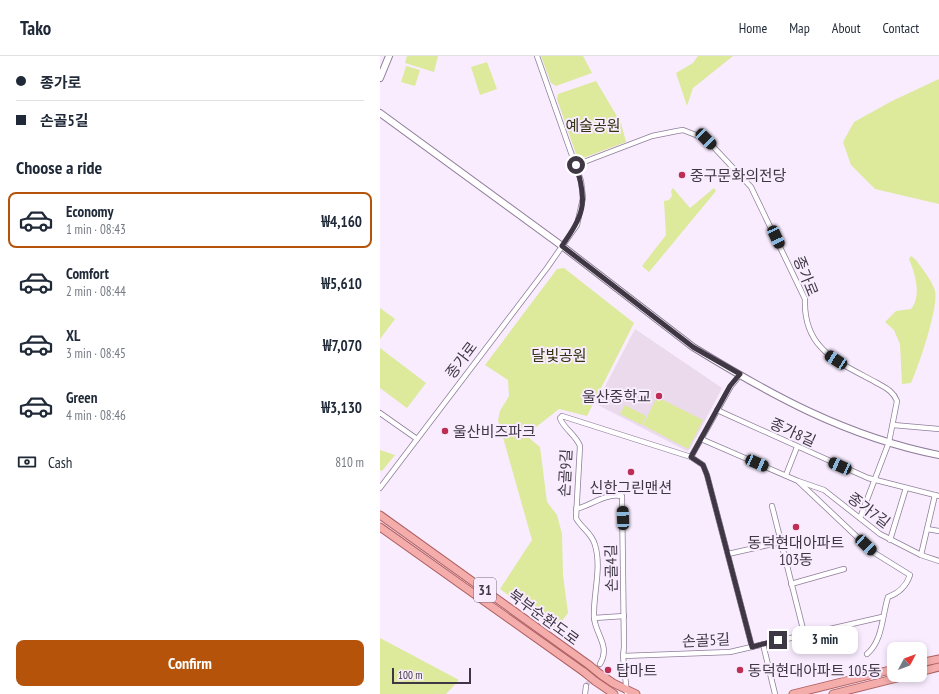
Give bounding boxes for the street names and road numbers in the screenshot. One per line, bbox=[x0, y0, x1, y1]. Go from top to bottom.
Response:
street label: 종가로 bbox=[789, 253, 823, 299]
street label: 종가로 bbox=[441, 338, 481, 382]
street label: 종가8길 bbox=[767, 414, 819, 450]
street label: 손골9길 bbox=[554, 448, 576, 498]
street label: 종가7길 bbox=[844, 488, 894, 532]
street label: 손골4길 bbox=[601, 544, 621, 592]
road number: 31 bbox=[474, 578, 496, 602]
street label: 북부순환도로 bbox=[505, 585, 583, 649]
street label: 손골5길 bbox=[681, 629, 731, 651]

